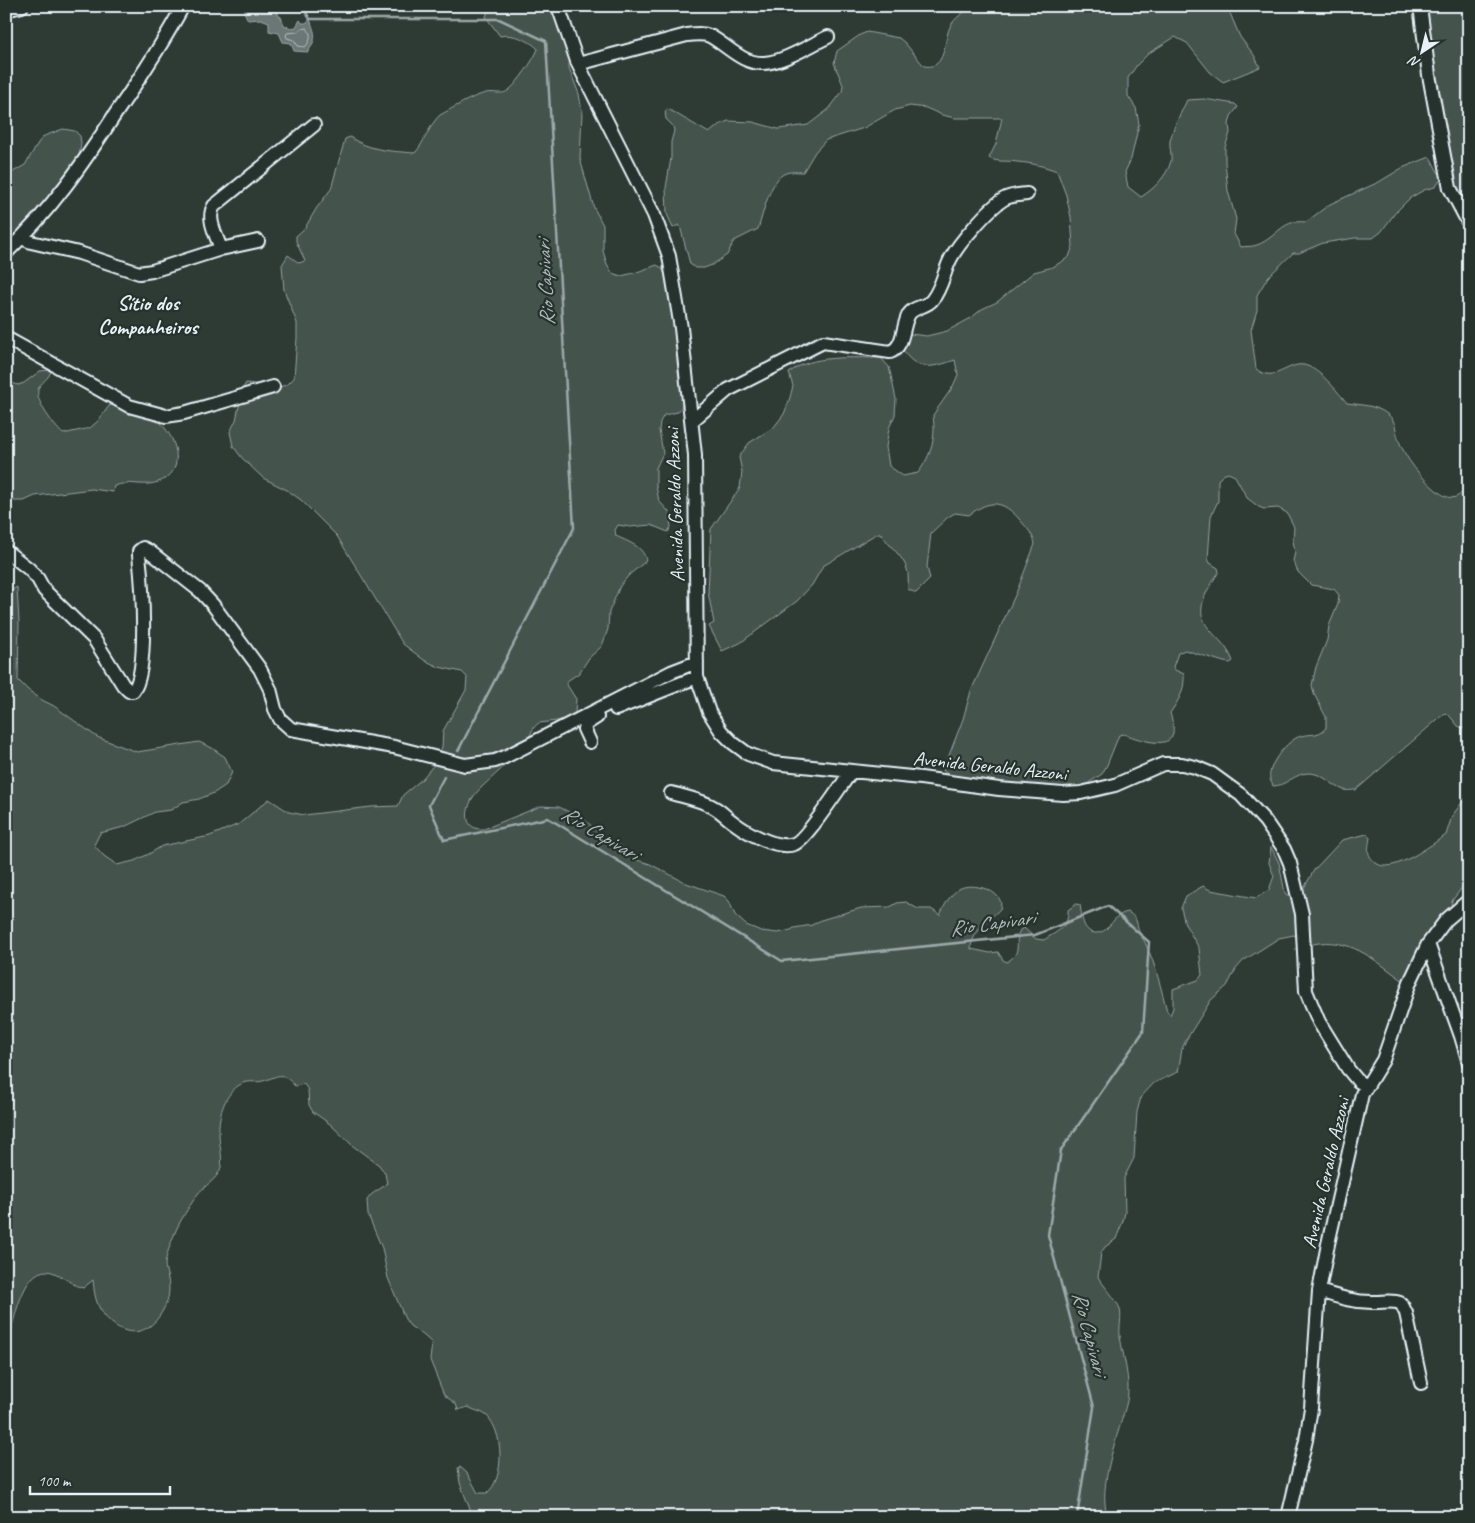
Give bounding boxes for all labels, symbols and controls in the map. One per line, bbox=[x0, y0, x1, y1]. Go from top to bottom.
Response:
north arrow bbox=[1398, 28, 1448, 78]
text: N bbox=[1404, 51, 1423, 72]
water label: Rio Capivari bbox=[530, 235, 560, 326]
district label: Sítio dos Companheiros bbox=[98, 290, 200, 340]
street label: Avenida Geraldo Azzoni bbox=[660, 425, 690, 582]
street label: Avenida Geraldo Azzoni bbox=[912, 746, 1070, 787]
water label: Rio Capivari bbox=[557, 800, 648, 869]
water label: Rio Capivari bbox=[948, 903, 1041, 942]
street label: Avenida Geraldo Azzoni bbox=[1296, 1093, 1356, 1251]
water label: Rio Capivari bbox=[1066, 1289, 1115, 1382]
scale bar bbox=[30, 1463, 170, 1495]
text: 100 m bbox=[38, 1472, 72, 1491]

